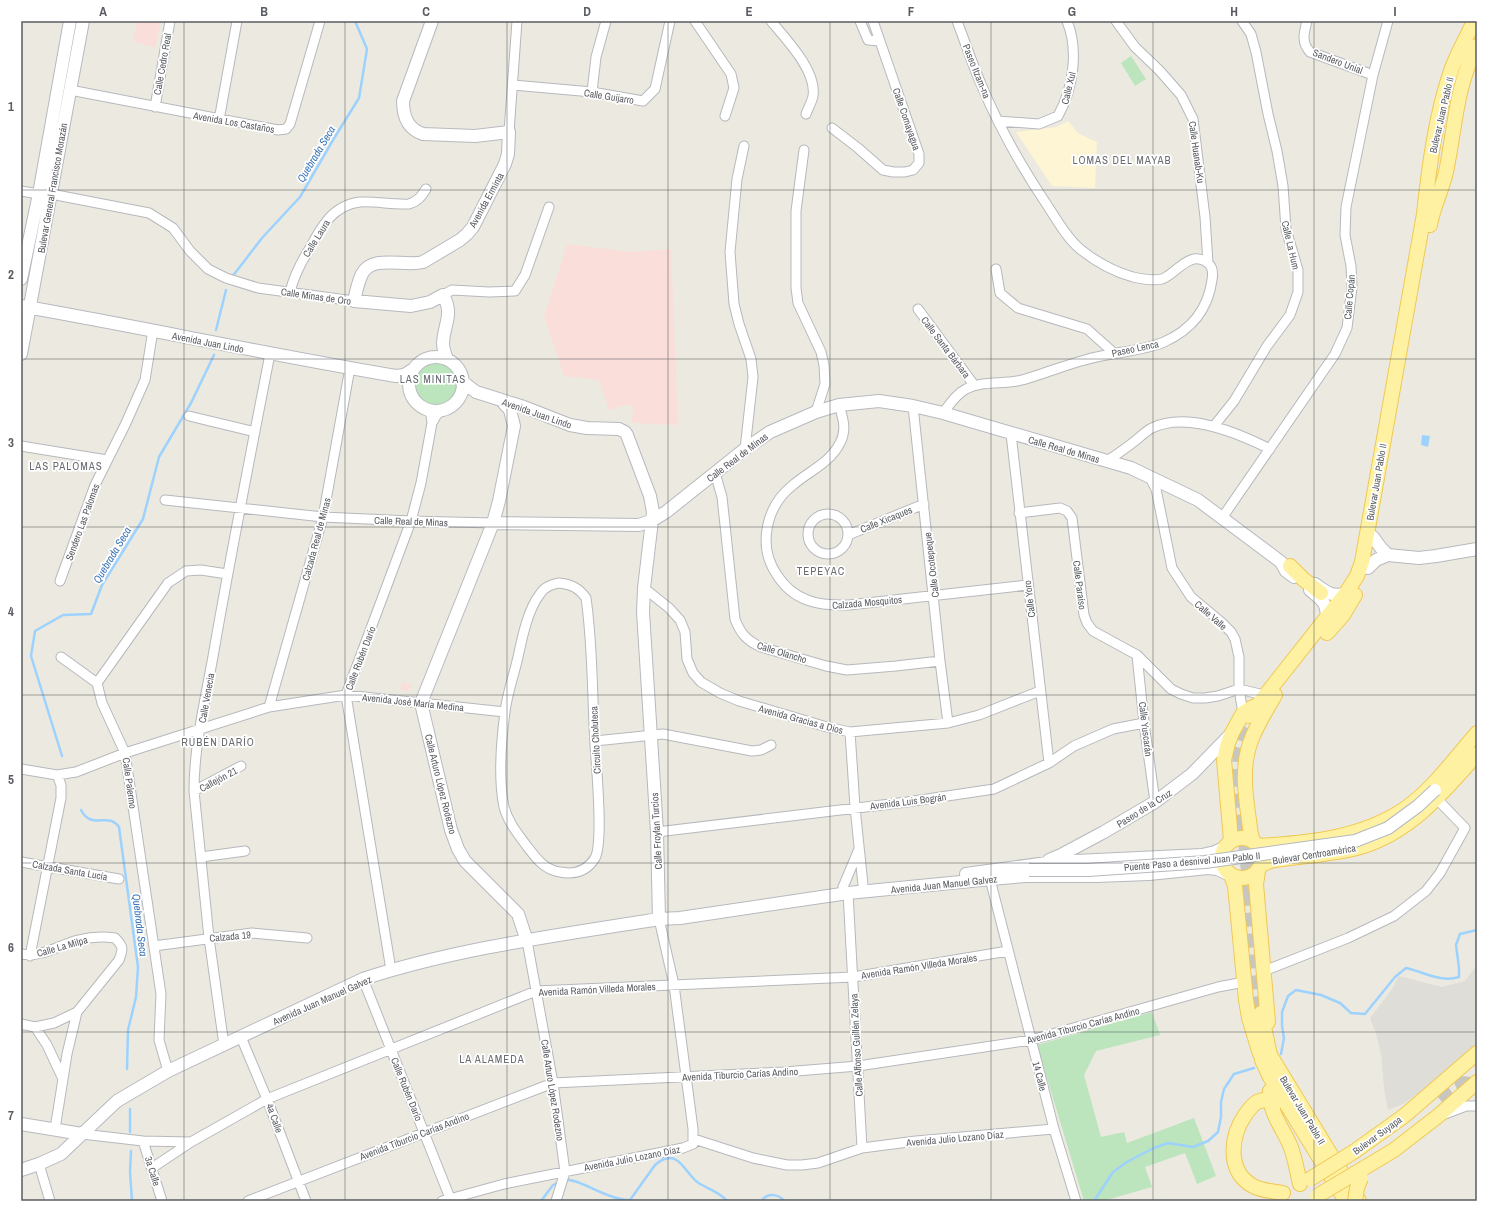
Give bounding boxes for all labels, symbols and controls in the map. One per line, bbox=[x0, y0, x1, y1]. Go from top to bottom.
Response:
text: A bbox=[99, 3, 107, 20]
text: B bbox=[260, 3, 268, 20]
text: C bbox=[422, 3, 430, 20]
text: D bbox=[583, 3, 591, 20]
text: E bbox=[745, 3, 753, 20]
text: F bbox=[908, 3, 915, 20]
text: G bbox=[1068, 3, 1076, 20]
text: H bbox=[1230, 3, 1238, 20]
text: I bbox=[1394, 3, 1397, 20]
street label: Calle Cedro Real bbox=[151, 32, 174, 96]
street label: Paseo Itzam-na bbox=[960, 42, 993, 101]
street label: Sandero Unial bbox=[1311, 46, 1365, 77]
street label: Calle Xul bbox=[1058, 70, 1079, 106]
street label: Bulevar Juan Pablo II bbox=[1426, 76, 1457, 155]
street label: Calle Guijarro bbox=[583, 86, 635, 107]
street label: Calle Comayagua bbox=[890, 86, 923, 153]
text: 1 bbox=[8, 98, 14, 115]
street label: Avenida Los Castaños bbox=[191, 109, 276, 136]
street label: Calle Huanab-Ku bbox=[1186, 120, 1207, 184]
street label: Bulevar General Francisco Morazán bbox=[35, 122, 70, 254]
water label: Quebrada Seca bbox=[294, 123, 338, 185]
district label: LOMAS DEL MAYAB bbox=[1072, 153, 1172, 167]
street label: Avenida Erminta bbox=[465, 170, 507, 231]
street label: Calle Laura bbox=[300, 217, 333, 259]
street label: Calle La Hum bbox=[1279, 219, 1302, 271]
text: 2 bbox=[8, 266, 14, 283]
street label: Calle Copán bbox=[1341, 274, 1358, 320]
street label: Calle Minas de Oro bbox=[280, 285, 352, 308]
street label: Calle Santa Bárbara bbox=[918, 314, 973, 381]
street label: Avenida Juan Lindo bbox=[170, 329, 245, 356]
street label: Paseo Lenca bbox=[1110, 337, 1160, 360]
district label: LAS MINITAS bbox=[400, 372, 466, 386]
street label: Avenida Juan Lindo bbox=[499, 395, 574, 432]
street label: Calle Real de Minas bbox=[704, 430, 771, 485]
street label: Calle Real de Minas bbox=[1027, 433, 1101, 466]
text: 3 bbox=[8, 434, 14, 451]
street label: Bulevar Juan Pablo II bbox=[1363, 443, 1390, 522]
district label: LAS PALOMAS bbox=[29, 459, 103, 473]
street label: Sendero Las Palomas bbox=[63, 482, 102, 562]
street label: Calzada Real de Minas bbox=[299, 496, 334, 582]
street label: Calle Xicaques bbox=[858, 503, 914, 536]
street label: Calle Real de Minas bbox=[374, 514, 448, 529]
water label: Quebrada Seca bbox=[90, 524, 134, 586]
street label: Calle Ocotepeque bbox=[921, 531, 942, 598]
street label: Calle Paraíso bbox=[1070, 560, 1089, 611]
district label: TEPEYAC bbox=[797, 564, 845, 578]
street label: Calle Yoro bbox=[1021, 579, 1038, 618]
street label: Calzada Mosquitos bbox=[832, 593, 903, 612]
street label: Calle Valle bbox=[1192, 598, 1230, 633]
text: 4 bbox=[8, 603, 14, 620]
street label: Calle Rubén Darío bbox=[342, 624, 379, 692]
street label: Calle Olancho bbox=[755, 639, 809, 666]
street label: Calle Venecia bbox=[196, 672, 217, 724]
street label: Avenida José María Medina bbox=[360, 691, 465, 714]
street label: Calle Yuscarán bbox=[1136, 701, 1155, 757]
street label: Avenida Gracias a Dios bbox=[756, 702, 845, 737]
street label: Circuito Choluteca bbox=[587, 705, 604, 774]
street label: Calle Arturo López Rodezno bbox=[422, 733, 459, 836]
district label: RUBÉN DARÍO bbox=[181, 735, 255, 749]
street label: Calle Palermo bbox=[119, 757, 140, 810]
street label: Callejón 21 bbox=[197, 764, 240, 795]
text: 5 bbox=[8, 771, 14, 788]
street label: Paseo de la Cruz bbox=[1114, 786, 1174, 831]
street label: Avenida Luis Bográn bbox=[868, 790, 947, 813]
street label: Calle Froylan Turcios bbox=[648, 792, 665, 870]
street label: Bulevar Centroamérica bbox=[1271, 841, 1357, 868]
street label: Puente Paso a desnivel Juan Pablo II bbox=[1123, 849, 1261, 874]
street label: Calzada Santa Lucía bbox=[31, 857, 109, 884]
street label: Avenida Juan Manuel Galvez bbox=[889, 872, 998, 897]
water label: Quebrada Seca bbox=[129, 893, 151, 957]
street label: Calzada 19 bbox=[209, 928, 252, 945]
street label: Calle La Milpa bbox=[35, 933, 90, 960]
text: 6 bbox=[8, 939, 14, 956]
street label: Avenida Ramón Villeda Morales bbox=[859, 951, 978, 982]
street label: Avenida Juan Manuel Galvez bbox=[270, 973, 374, 1029]
street label: Avenida Ramón Villeda Morales bbox=[537, 980, 656, 999]
street label: Calle Alfonso Guillén Zelaya bbox=[847, 993, 866, 1097]
street label: Avenida Tiburcio Carías Andino bbox=[1024, 1004, 1141, 1047]
street label: Calle Arturo López Rodezno bbox=[538, 1038, 567, 1142]
district label: LA ALAMEDA bbox=[459, 1052, 525, 1066]
street label: Calle Rubén Darío bbox=[388, 1055, 425, 1123]
street label: 14 Calle bbox=[1029, 1060, 1050, 1093]
street label: Avenida Tiburcio Carías Andino bbox=[681, 1065, 799, 1084]
street label: Bulevar Juan Pablo II bbox=[1277, 1074, 1328, 1147]
street label: 4a Calle bbox=[263, 1102, 286, 1135]
text: 7 bbox=[8, 1107, 14, 1124]
street label: Avenida Tiburcio Carías Andino bbox=[357, 1109, 471, 1164]
street label: Bulevar Suyapa bbox=[1350, 1113, 1405, 1158]
street label: Avenida Julio Lozano Díaz bbox=[905, 1128, 1004, 1149]
street label: Avenida Julio Lozano Díaz bbox=[582, 1143, 681, 1174]
street label: 3a Calle bbox=[142, 1155, 163, 1188]

